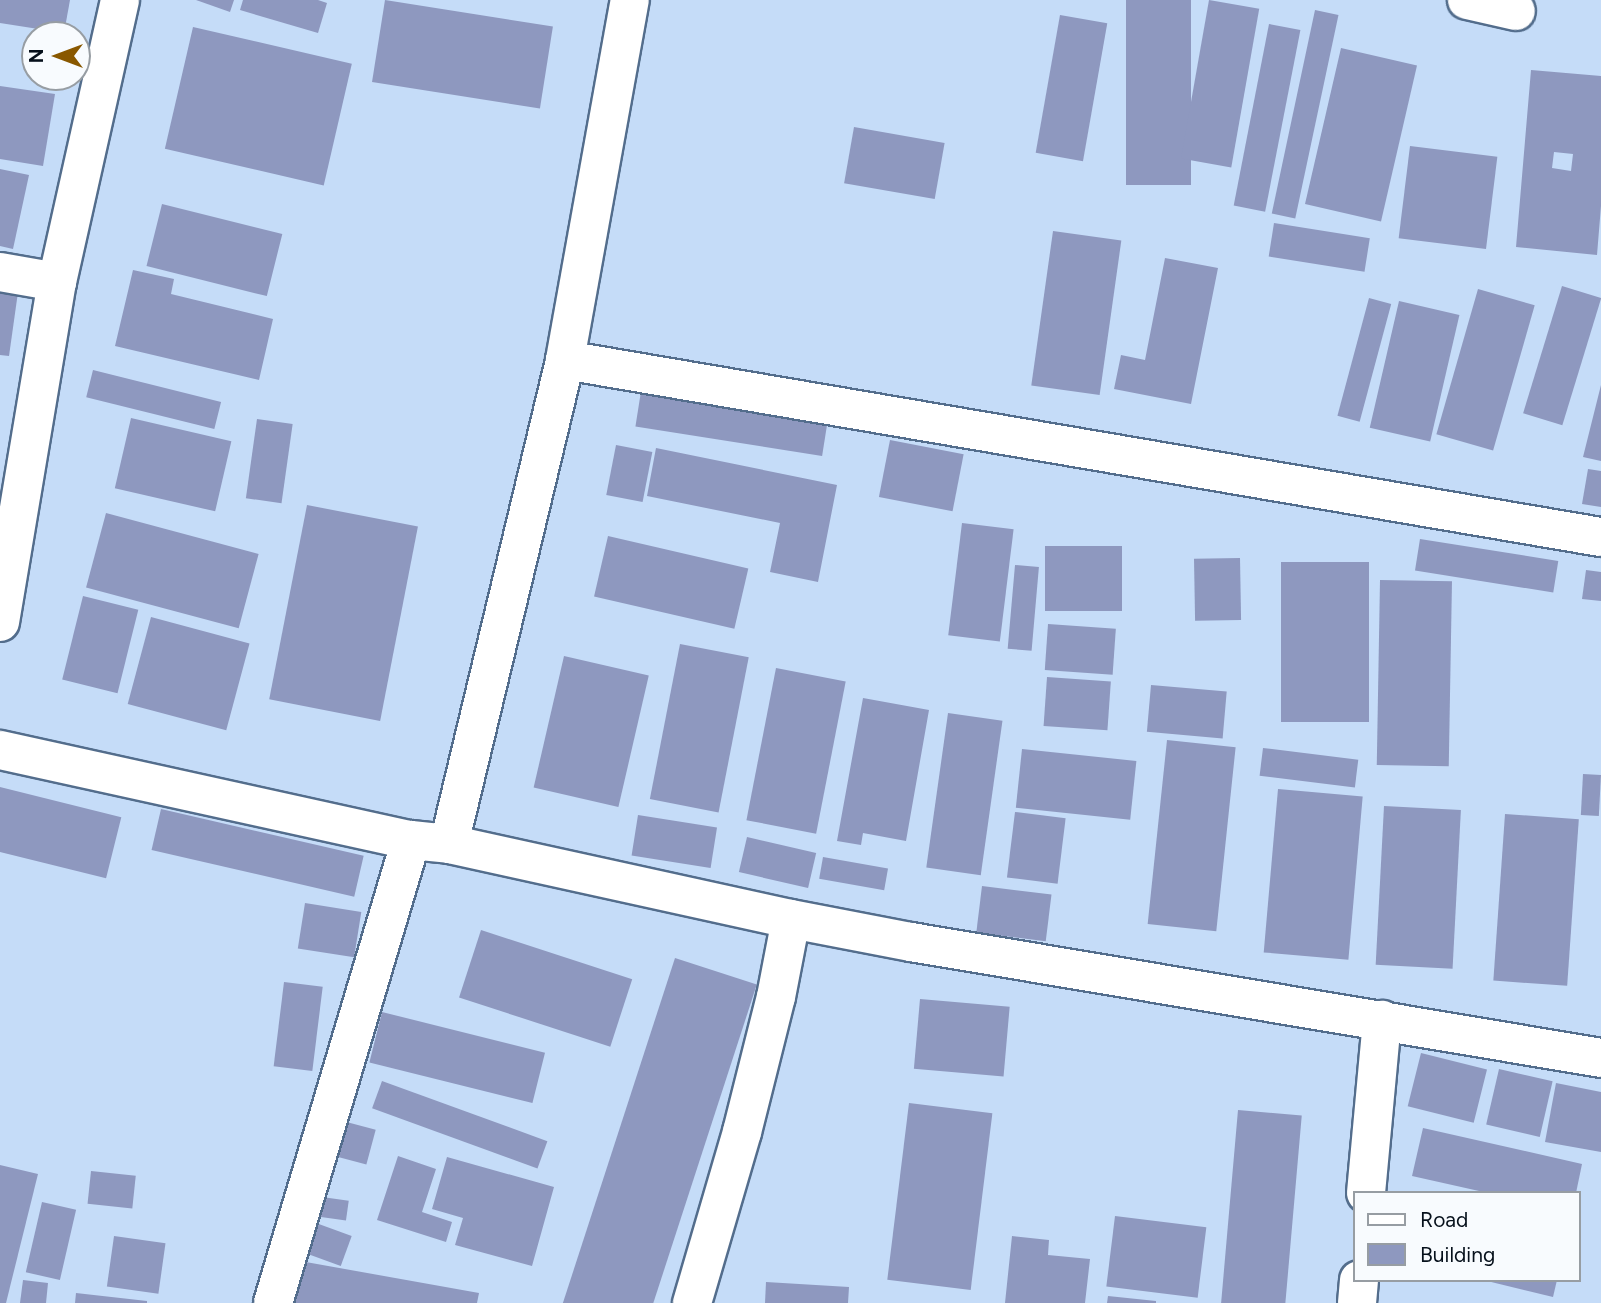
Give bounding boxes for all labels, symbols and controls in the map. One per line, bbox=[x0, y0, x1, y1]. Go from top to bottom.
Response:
north arrow bbox=[21, 21, 91, 91]
text: N bbox=[25, 49, 48, 63]
legend bbox=[1352, 1191, 1580, 1282]
text: Road bbox=[1420, 1207, 1468, 1232]
text: Building bbox=[1420, 1242, 1495, 1267]

